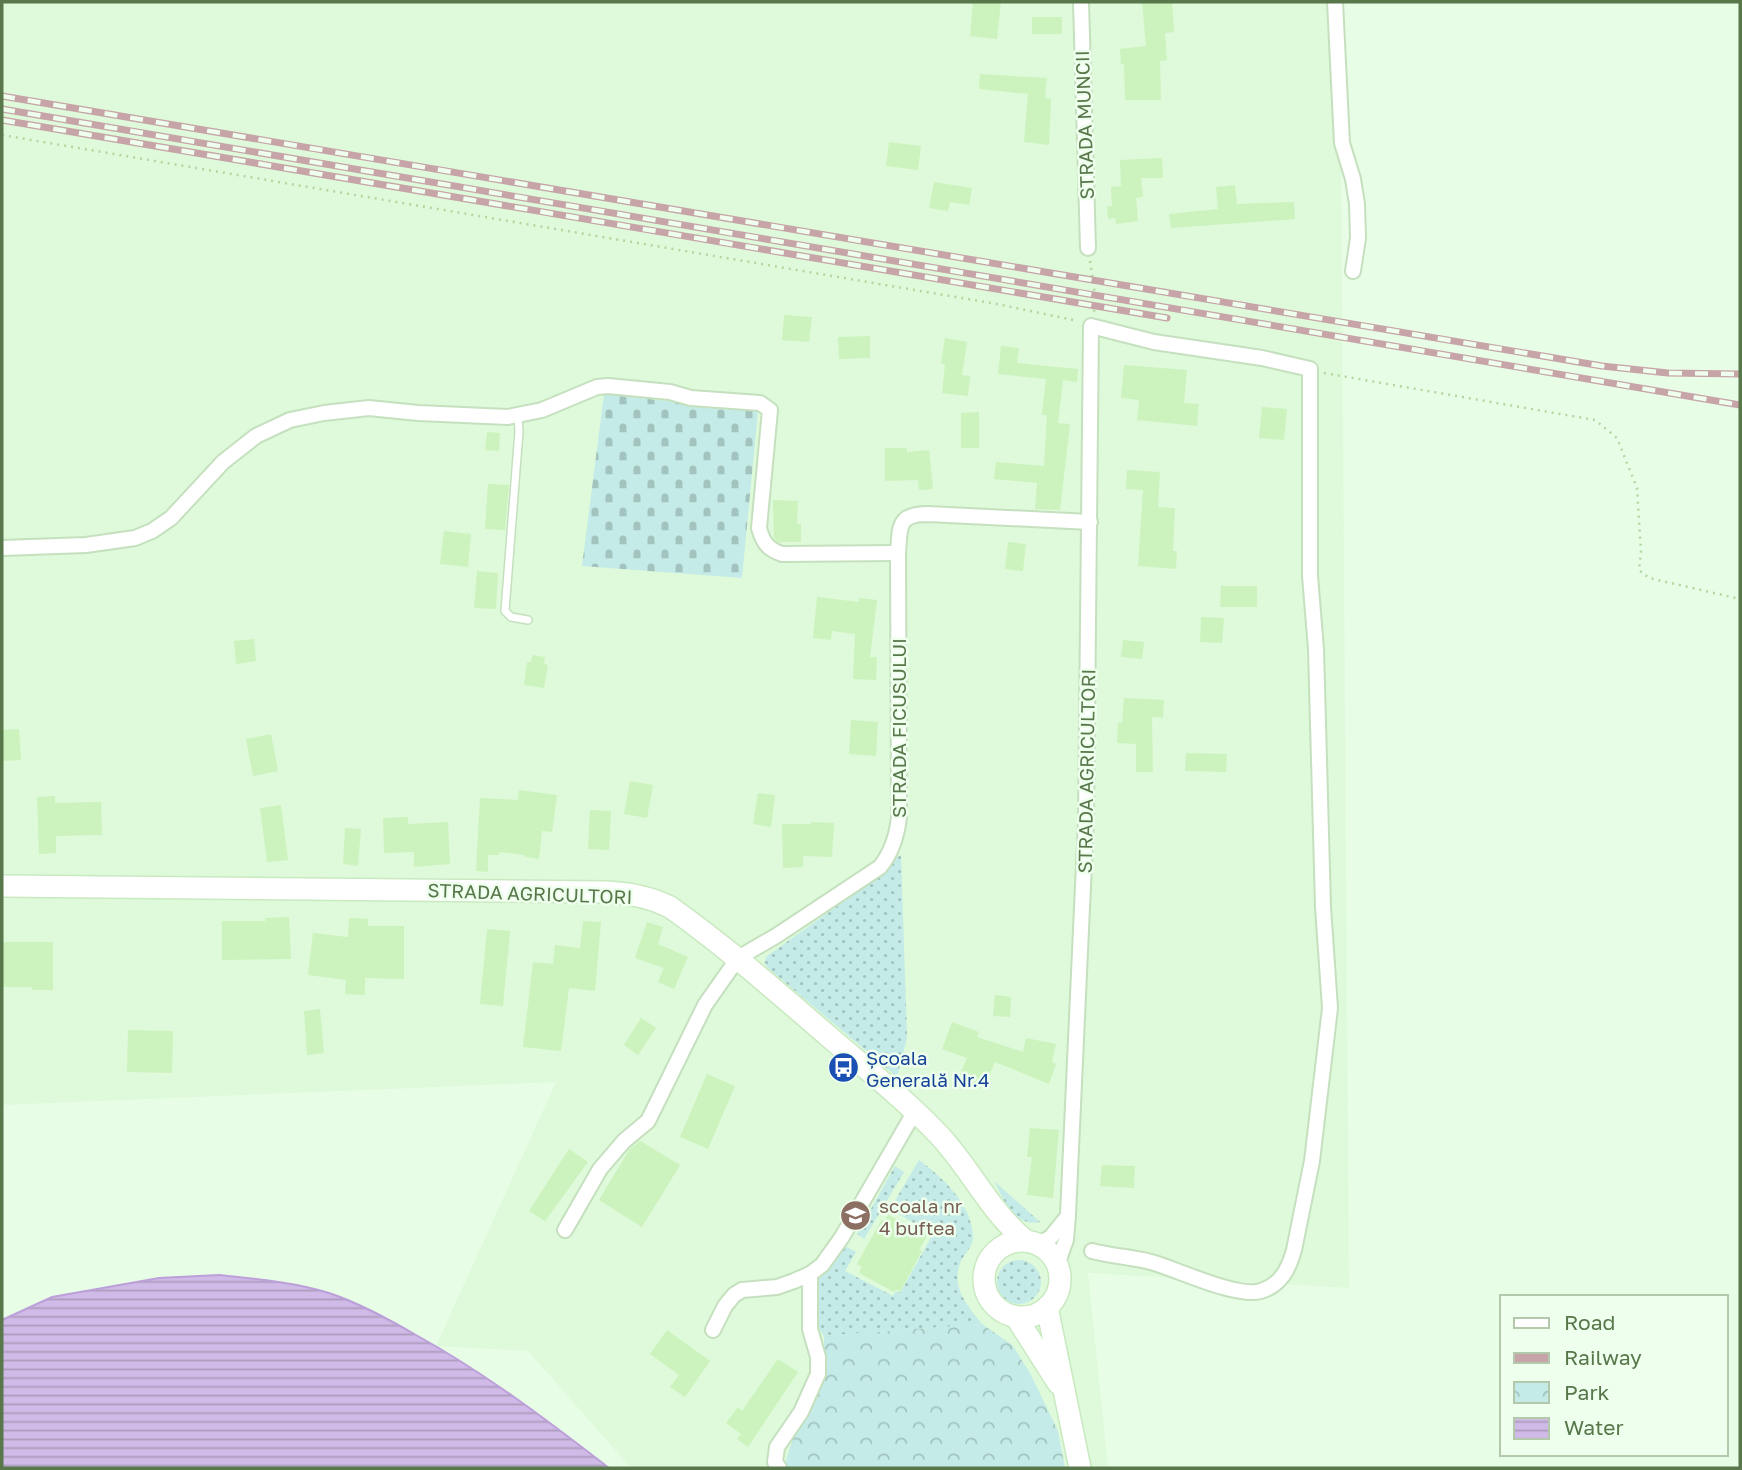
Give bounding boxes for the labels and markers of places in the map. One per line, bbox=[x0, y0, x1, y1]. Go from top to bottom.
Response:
place label: Școala Generală Nr.4 bbox=[866, 1046, 990, 1091]
bus stop icon: Școala Generală Nr.4 bbox=[826, 1051, 860, 1085]
place label: scoala nr 4 buftea bbox=[879, 1194, 963, 1239]
school or university icon: scoala nr 4 buftea bbox=[839, 1199, 873, 1233]

